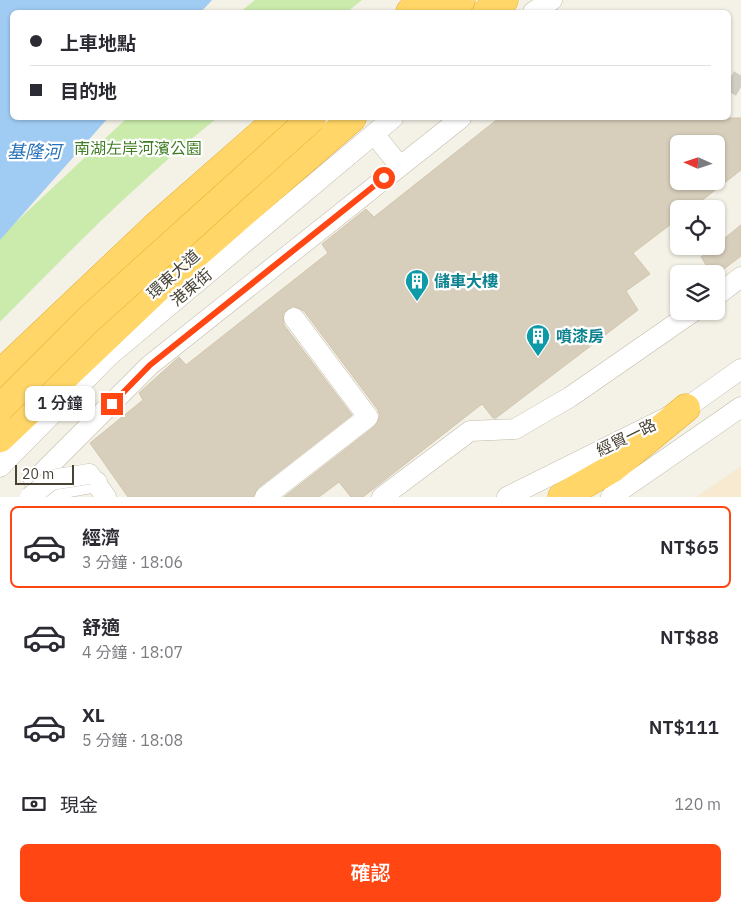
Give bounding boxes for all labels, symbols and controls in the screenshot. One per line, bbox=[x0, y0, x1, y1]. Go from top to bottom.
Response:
text: 上車地點 bbox=[60, 31, 136, 55]
text: 目的地 bbox=[60, 79, 117, 103]
north arrow bbox=[670, 135, 725, 190]
map controls bbox=[670, 135, 725, 320]
park label: 南湖左岸河濱公園 bbox=[74, 138, 202, 158]
water label: 基隆河 bbox=[7, 140, 64, 163]
route start bbox=[373, 167, 395, 189]
button: locate bbox=[670, 200, 725, 255]
street label: 環東大道 bbox=[143, 245, 203, 303]
street label: 港東街 bbox=[166, 264, 216, 310]
button: layers bbox=[670, 265, 725, 320]
building icon: 儲車大樓 bbox=[404, 268, 430, 302]
place label: 儲車大樓 bbox=[434, 271, 498, 291]
building icon: 噴漆房 bbox=[525, 323, 551, 357]
place label: 噴漆房 bbox=[556, 326, 604, 346]
callout: 1 分鐘 bbox=[24, 386, 94, 422]
text: 1 分鐘 bbox=[37, 393, 83, 413]
route end bbox=[101, 393, 123, 415]
street label: 經貿一路 bbox=[593, 414, 659, 460]
scale bar bbox=[15, 462, 74, 485]
text: 20 m bbox=[22, 465, 54, 483]
icon: car bbox=[22, 525, 67, 570]
text: 經濟 bbox=[82, 525, 120, 549]
text: NT$65 bbox=[660, 535, 719, 559]
text: 3 分鐘 · 18:06 bbox=[82, 552, 183, 572]
icon: car bbox=[22, 615, 67, 660]
text: 舒適 bbox=[82, 615, 120, 639]
text: NT$88 bbox=[660, 625, 719, 649]
text: 4 分鐘 · 18:07 bbox=[82, 642, 183, 662]
text: XL bbox=[82, 703, 105, 727]
icon: car bbox=[22, 705, 67, 750]
text: NT$111 bbox=[649, 715, 719, 739]
text: 5 分鐘 · 18:08 bbox=[82, 730, 183, 750]
icon: cash bbox=[20, 790, 48, 818]
text: 現金 bbox=[60, 793, 98, 817]
text: 120 m bbox=[674, 794, 721, 814]
button: 確認 bbox=[20, 844, 721, 902]

